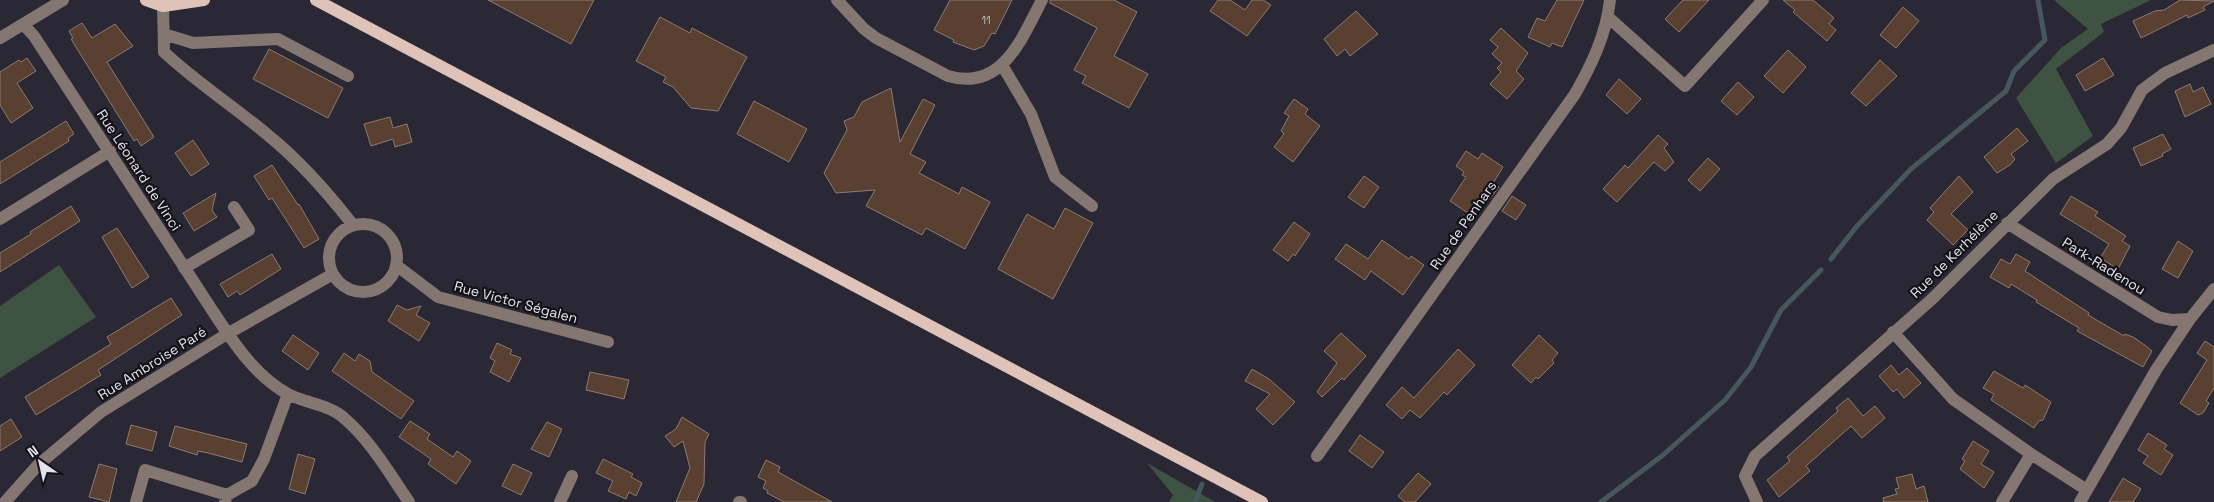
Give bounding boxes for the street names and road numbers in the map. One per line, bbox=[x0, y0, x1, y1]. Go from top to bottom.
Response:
street label: Rue Léonard de Vinci bbox=[93, 106, 185, 234]
street label: Rue de Penhars bbox=[1426, 177, 1500, 273]
street label: Rue de Kerhélène bbox=[1906, 206, 2002, 302]
street label: Park-Radenou bbox=[2059, 233, 2149, 299]
street label: Rue Victor Ségalen bbox=[452, 277, 580, 327]
street label: Rue Ambroise Paré bbox=[94, 322, 210, 404]

